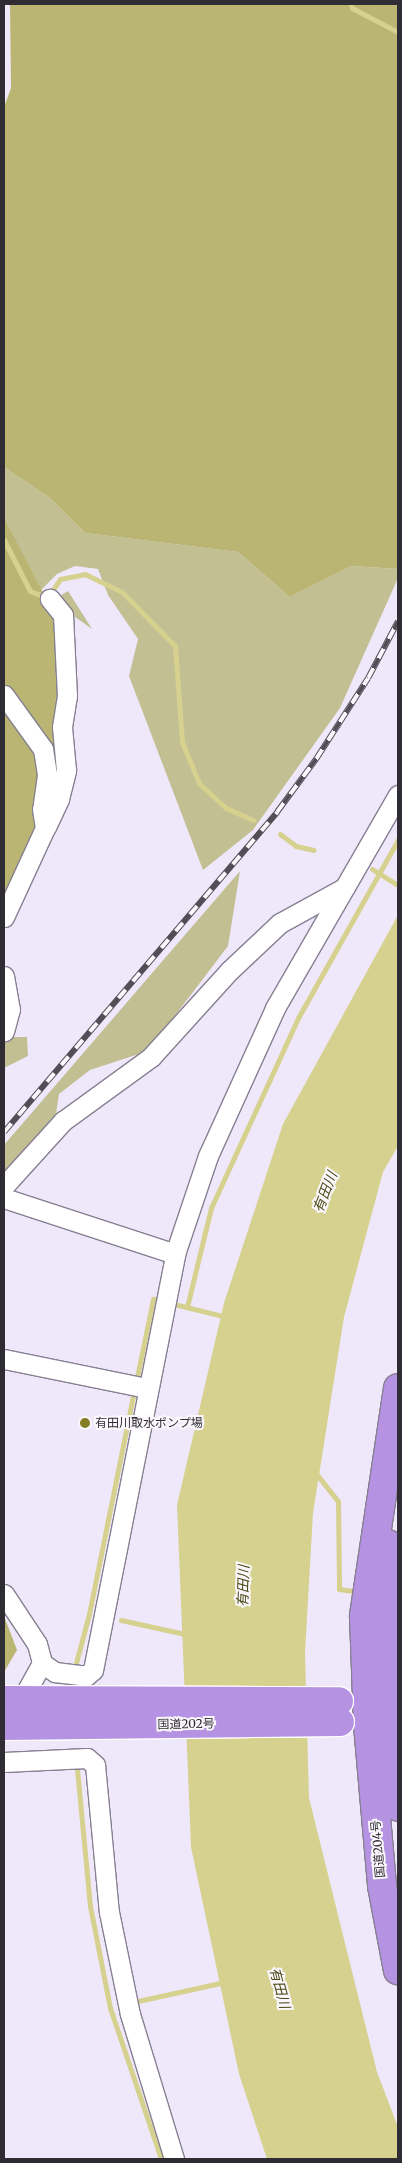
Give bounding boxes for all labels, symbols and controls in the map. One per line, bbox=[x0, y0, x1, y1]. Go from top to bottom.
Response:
water label: 有田川 bbox=[310, 1169, 340, 1215]
place label: 有田川取水ポンプ場 bbox=[95, 1416, 203, 1430]
marker: 有田川取水ポンプ場 bbox=[79, 1417, 91, 1429]
water label: 有田川 bbox=[234, 1565, 252, 1607]
street label: 国道202号 bbox=[157, 1716, 215, 1732]
street label: 国道204号 bbox=[368, 1820, 388, 1878]
water label: 有田川 bbox=[266, 1966, 294, 2010]

